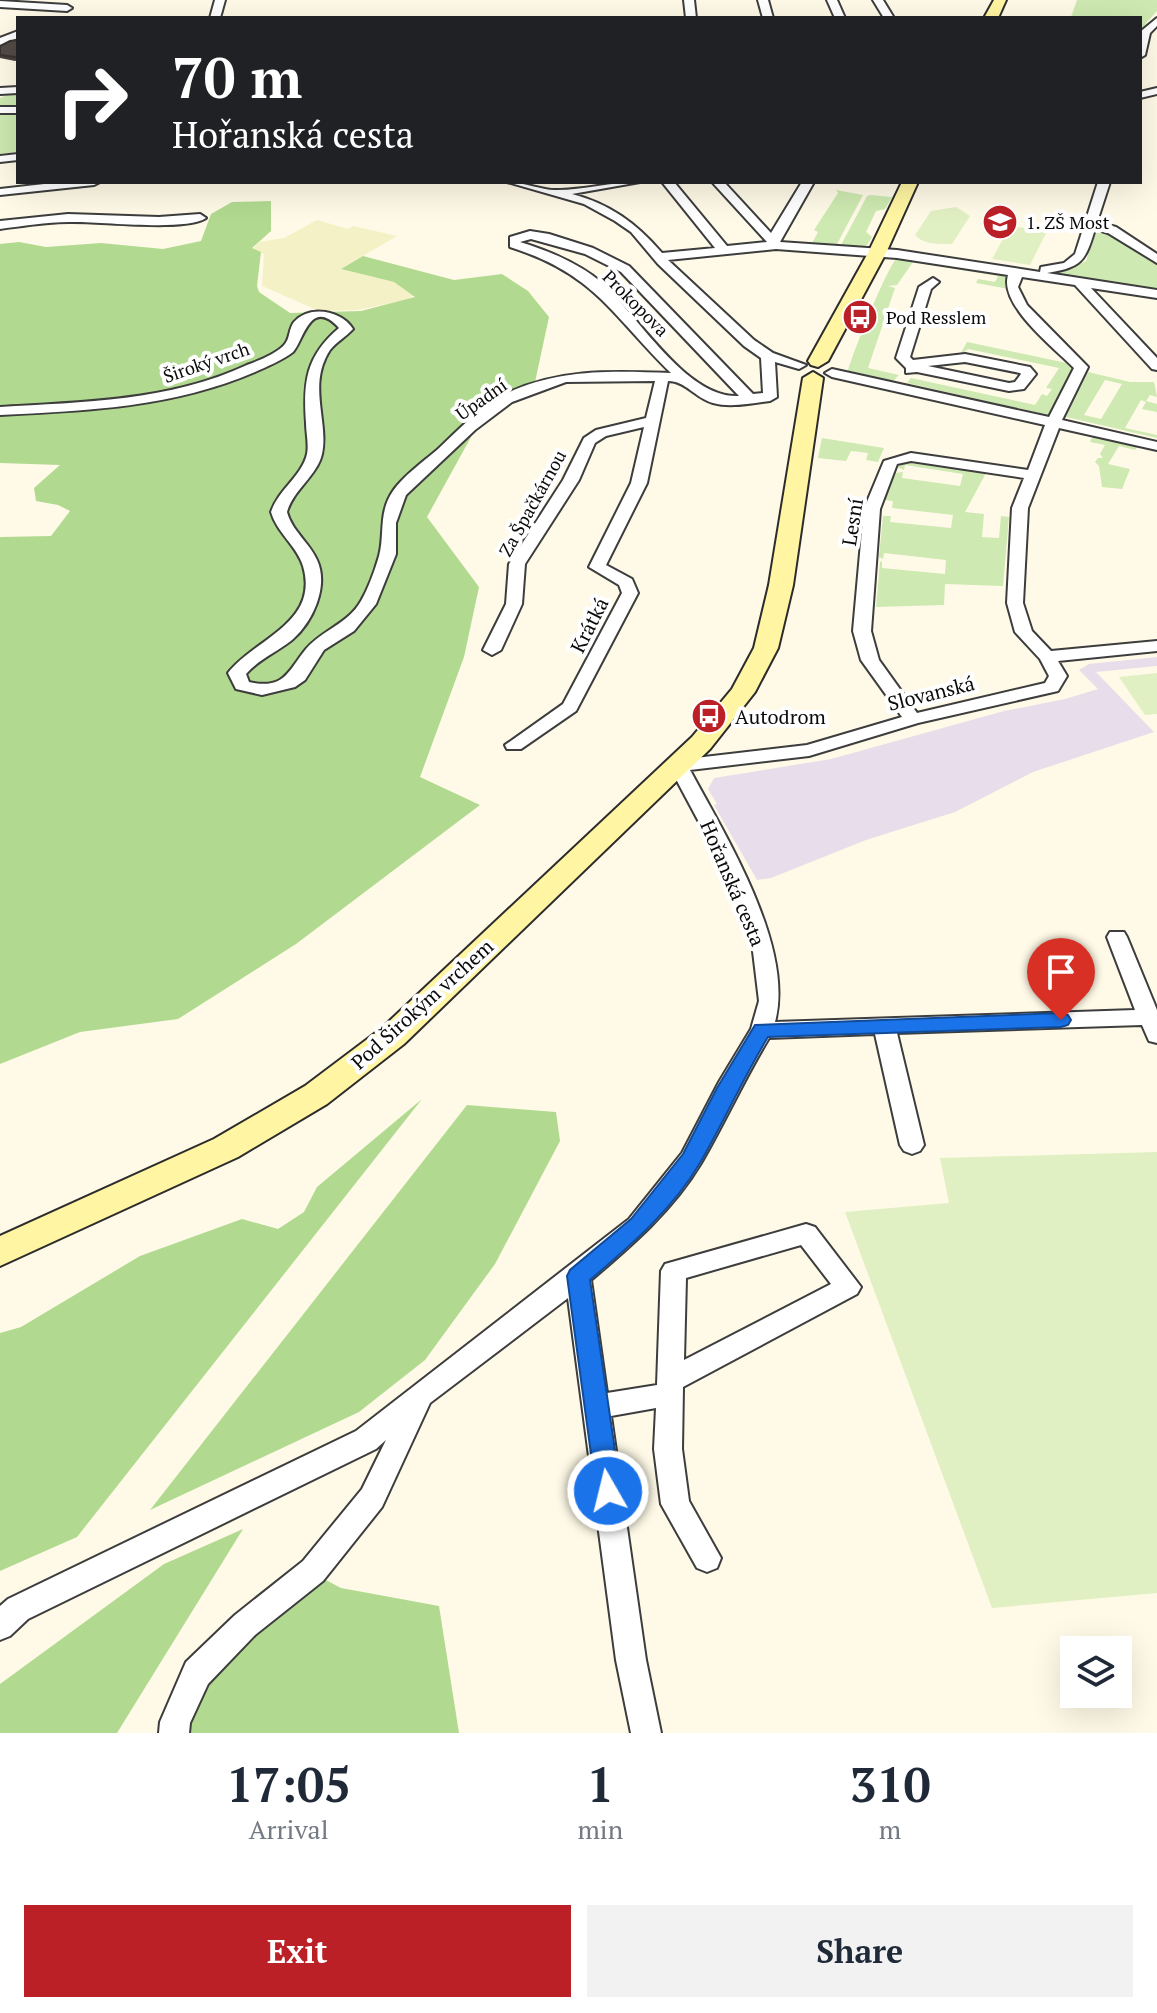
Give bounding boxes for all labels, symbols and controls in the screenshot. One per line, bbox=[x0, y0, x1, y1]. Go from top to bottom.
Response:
text: 70 m bbox=[172, 40, 302, 114]
icon: right bbox=[40, 48, 144, 152]
text: Hořanská cesta bbox=[172, 111, 414, 158]
school or university icon: 1. ZŠ Most bbox=[981, 203, 1019, 241]
place label: 1. ZŠ Most bbox=[1026, 210, 1110, 234]
street label: Prokopova bbox=[598, 265, 674, 341]
bus stop icon: Pod Resslem bbox=[841, 298, 879, 336]
place label: Pod Resslem bbox=[886, 305, 987, 329]
street label: Široký vrch bbox=[160, 336, 253, 388]
street label: Úpadní bbox=[451, 372, 512, 425]
street label: Za Špačkárnou bbox=[493, 446, 571, 560]
street label: Lesní bbox=[835, 496, 869, 548]
street label: Krátká bbox=[564, 593, 614, 657]
street label: Slovanská bbox=[885, 669, 977, 717]
bus stop icon: Autodrom bbox=[690, 697, 728, 735]
place label: Autodrom bbox=[735, 703, 826, 730]
street label: Hořanská cesta bbox=[694, 816, 772, 950]
street label: Pod Širokým vrchem bbox=[345, 933, 499, 1075]
pin bbox=[1027, 938, 1095, 1020]
icon: arrive bbox=[1039, 950, 1083, 994]
position arrow bbox=[566, 1449, 650, 1533]
map controls bbox=[1060, 1636, 1132, 1708]
button: layers bbox=[1060, 1636, 1132, 1708]
text: 17:05 bbox=[226, 1752, 351, 1816]
text: 1 bbox=[587, 1752, 614, 1816]
text: 310 bbox=[849, 1752, 931, 1816]
text: Arrival bbox=[249, 1812, 329, 1846]
text: min bbox=[577, 1812, 623, 1846]
text: m bbox=[879, 1812, 901, 1846]
button: Exit bbox=[24, 1905, 571, 1997]
button: Share bbox=[587, 1905, 1133, 1997]

